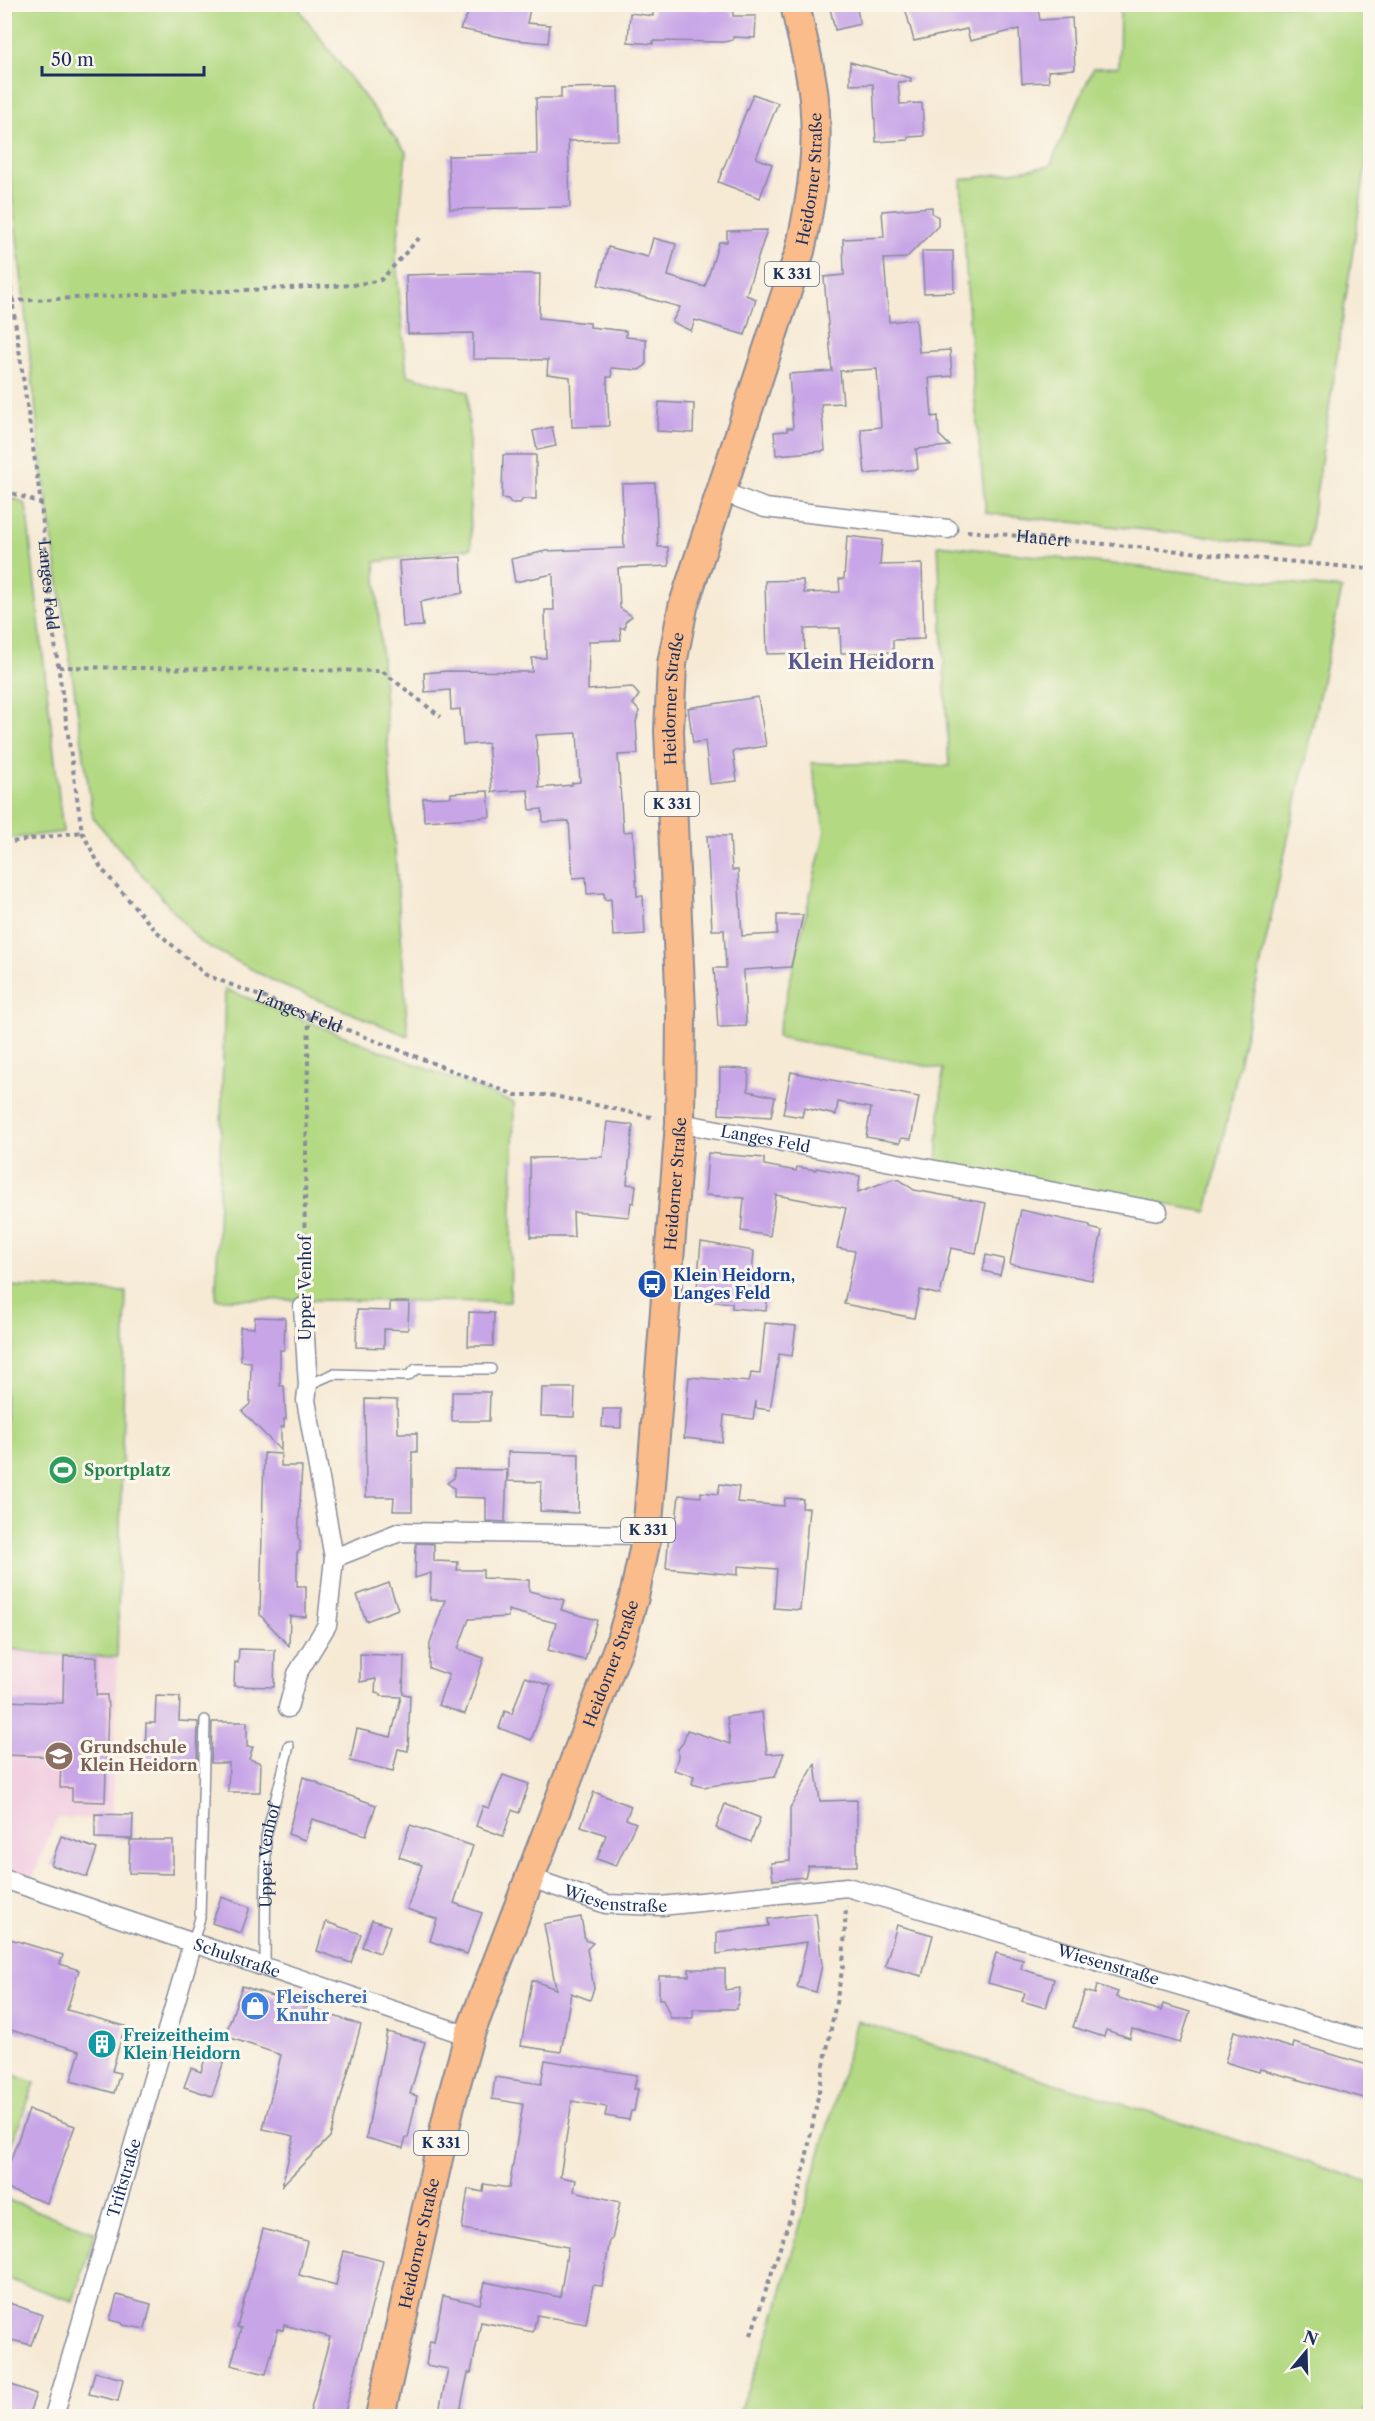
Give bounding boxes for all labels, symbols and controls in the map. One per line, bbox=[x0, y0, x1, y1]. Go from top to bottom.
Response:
scale bar bbox=[42, 39, 204, 77]
text: 50 m bbox=[51, 49, 94, 71]
street label: Heidorner Straße bbox=[791, 112, 826, 247]
road number: K 331 bbox=[765, 262, 819, 286]
street label: Hauert bbox=[1015, 526, 1070, 551]
street label: Langes Feld bbox=[34, 539, 63, 631]
street label: Heidorner Straße bbox=[659, 630, 688, 766]
district label: Klein Heidorn bbox=[787, 650, 935, 674]
road number: K 331 bbox=[645, 792, 699, 816]
street label: Langes Feld bbox=[253, 985, 345, 1037]
street label: Heidorner Straße bbox=[660, 1117, 690, 1251]
street label: Langes Feld bbox=[719, 1121, 812, 1157]
street label: Upper Venhof bbox=[295, 1233, 315, 1341]
place label: Klein Heidorn, Langes Feld bbox=[673, 1265, 795, 1303]
bus stop icon: Klein Heidorn, Langes Feld bbox=[636, 1268, 668, 1300]
sports icon: Sportplatz bbox=[47, 1454, 79, 1486]
place label: Sportplatz bbox=[84, 1460, 170, 1480]
road number: K 331 bbox=[621, 1518, 675, 1542]
street label: Heidorner Straße bbox=[579, 1598, 643, 1730]
place label: Grundschule Klein Heidorn bbox=[80, 1737, 198, 1775]
school or university icon: Grundschule Klein Heidorn bbox=[43, 1740, 75, 1772]
street label: Upper Venhof bbox=[255, 1799, 285, 1908]
street label: Wiesenstraße bbox=[560, 1880, 668, 1916]
street label: Schulstraße bbox=[191, 1934, 283, 1982]
street label: Wiesenstraße bbox=[1054, 1940, 1162, 1989]
place label: Fleischerei Knuhr bbox=[276, 1987, 368, 2025]
shop icon: Fleischerei Knuhr bbox=[239, 1990, 271, 2022]
place label: Freizeitheim Klein Heidorn bbox=[123, 2025, 241, 2063]
building icon: Freizeitheim Klein Heidorn bbox=[86, 2028, 118, 2060]
road number: K 331 bbox=[414, 2131, 468, 2155]
street label: Triftstraße bbox=[103, 2136, 145, 2220]
street label: Heidorner Straße bbox=[394, 2176, 443, 2311]
north arrow bbox=[1276, 2322, 1336, 2382]
text: N bbox=[1301, 2326, 1321, 2350]

